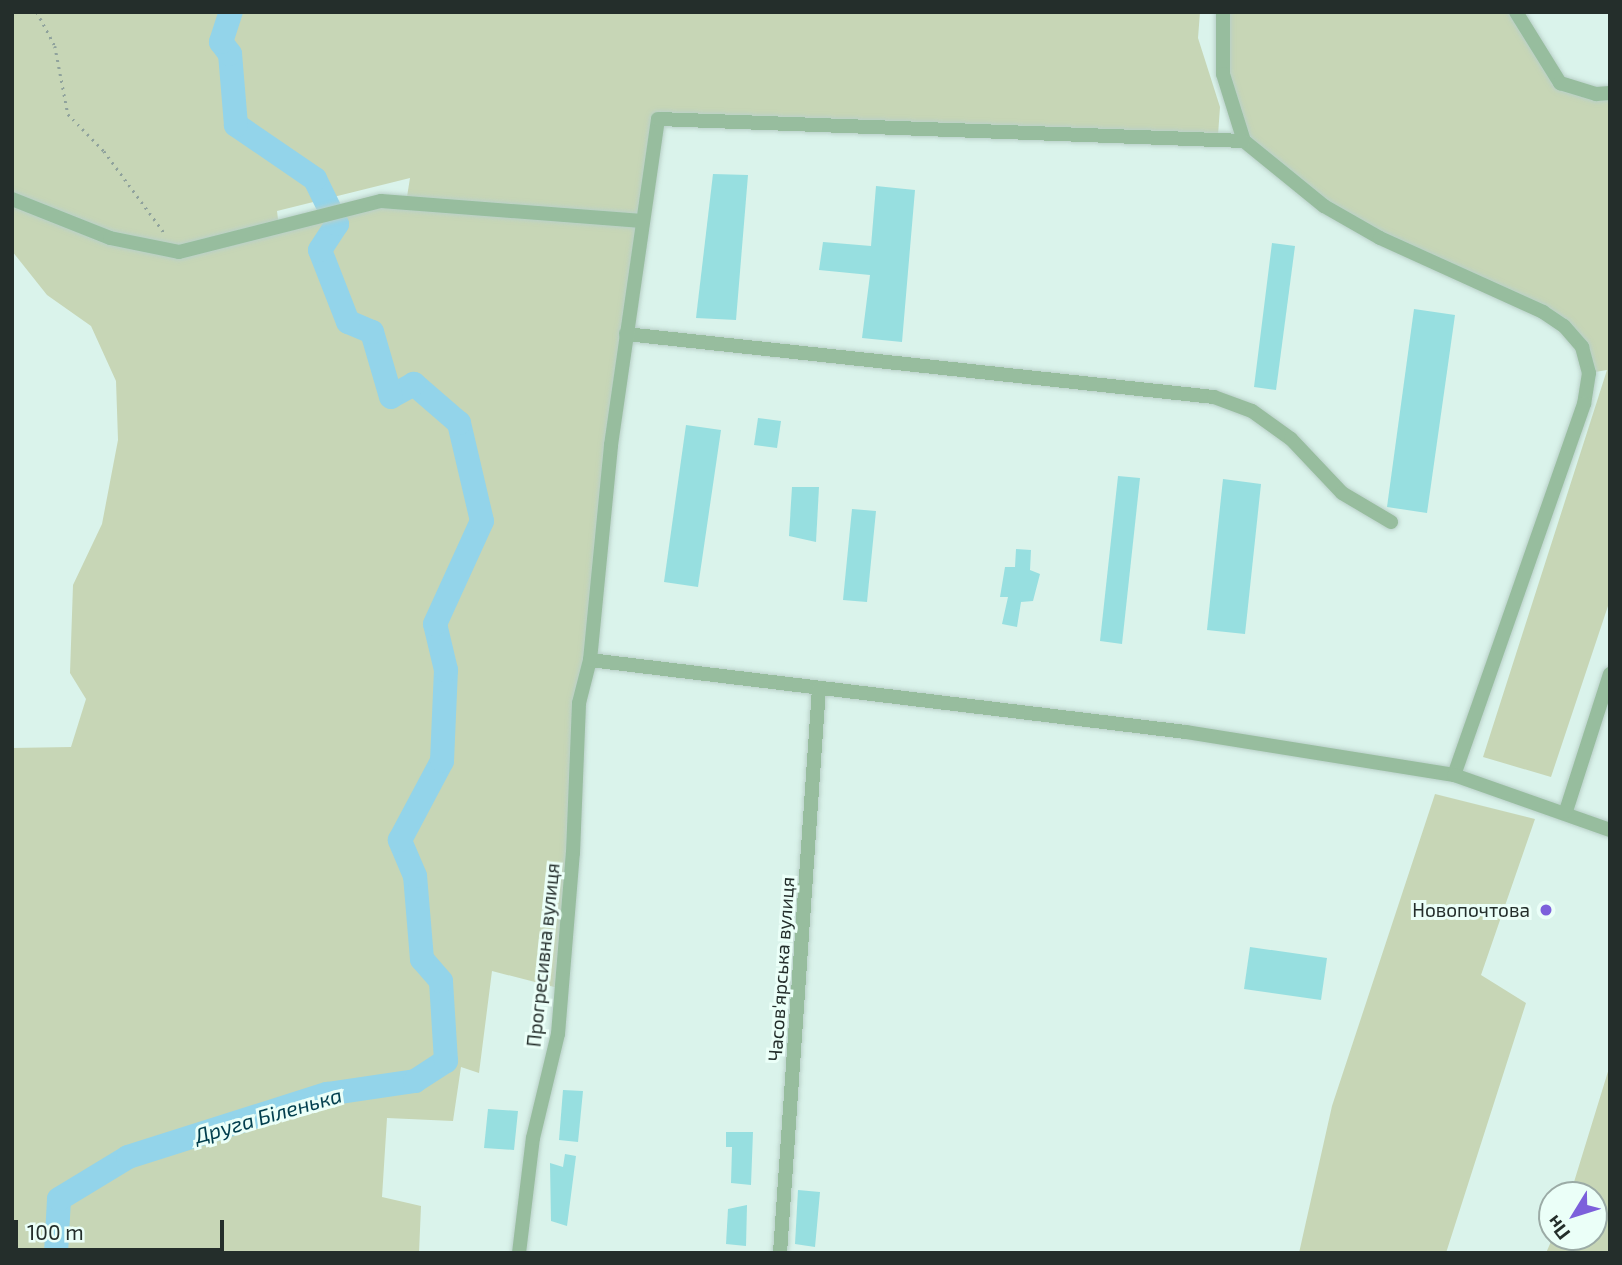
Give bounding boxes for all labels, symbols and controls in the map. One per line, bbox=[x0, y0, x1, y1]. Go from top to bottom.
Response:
street label: Прогресивна вулиця bbox=[522, 862, 564, 1048]
street label: Часов'ярська вулиця bbox=[763, 876, 799, 1062]
place label: Новопочтова bbox=[1412, 899, 1530, 921]
marker: Новопочтова bbox=[1536, 900, 1556, 920]
water label: Друга Біленька bbox=[191, 1082, 345, 1148]
north arrow bbox=[1538, 1181, 1608, 1251]
scale bar bbox=[18, 1206, 228, 1250]
text: Пн bbox=[1541, 1211, 1574, 1245]
text: 100 m bbox=[27, 1219, 84, 1244]

